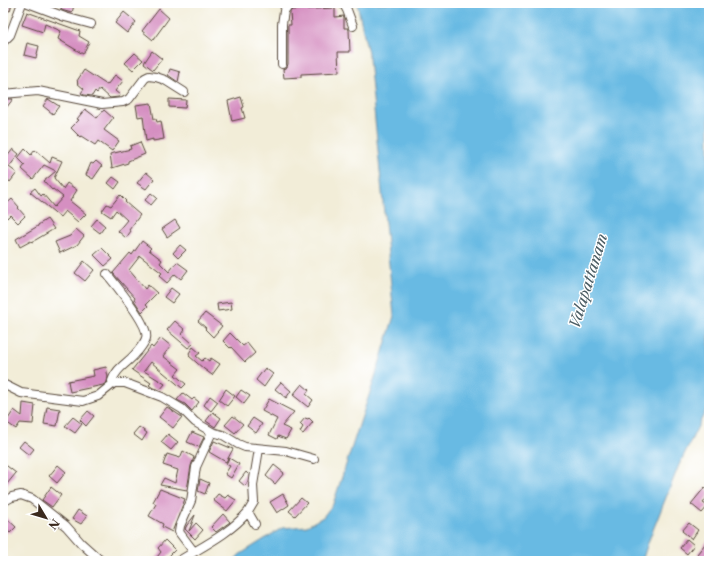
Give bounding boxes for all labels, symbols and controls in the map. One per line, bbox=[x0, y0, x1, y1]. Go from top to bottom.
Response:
water label: Valapattanam bbox=[565, 231, 611, 331]
north arrow bbox=[26, 498, 66, 538]
text: N bbox=[45, 516, 62, 533]

